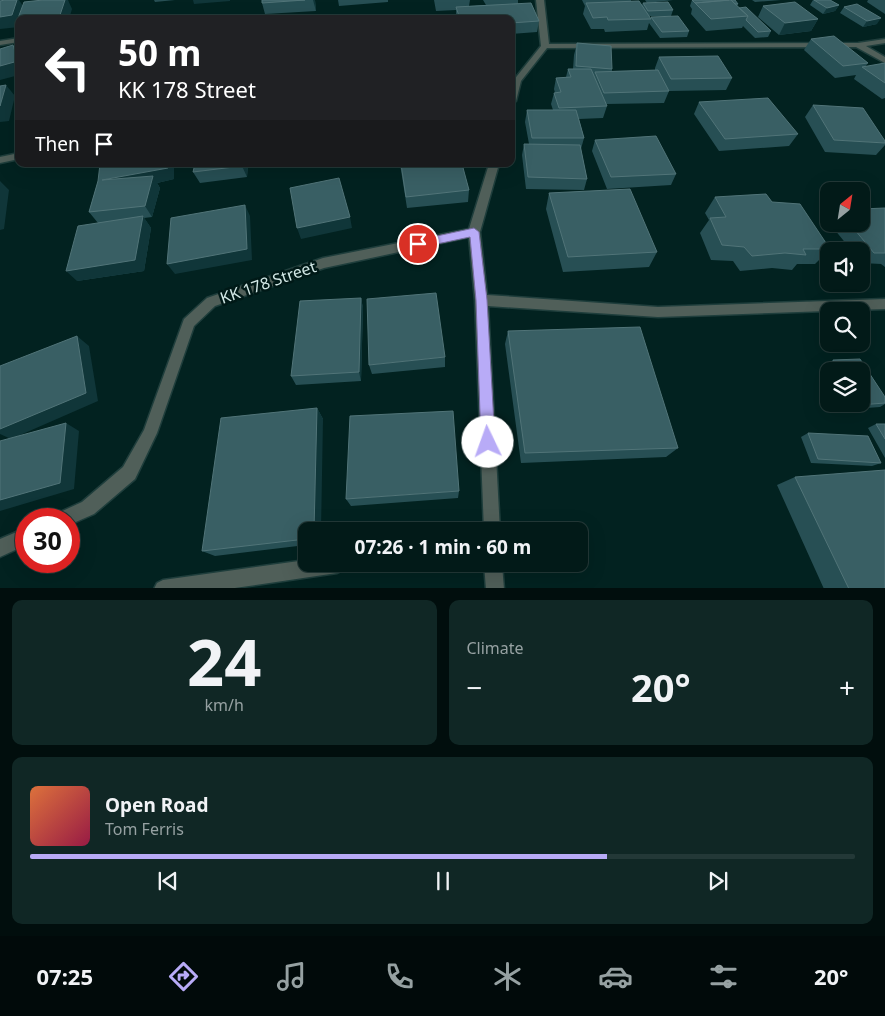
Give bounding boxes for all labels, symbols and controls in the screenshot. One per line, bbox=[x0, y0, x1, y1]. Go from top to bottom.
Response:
text: 50 m bbox=[118, 29, 201, 76]
icon: left bbox=[35, 35, 100, 100]
text: KK 178 Street bbox=[118, 74, 256, 104]
icon: arrive bbox=[90, 130, 118, 158]
text: Then bbox=[35, 131, 80, 157]
north arrow bbox=[820, 182, 870, 232]
map controls bbox=[820, 182, 870, 412]
pin bbox=[397, 223, 439, 265]
icon: arrive bbox=[404, 230, 432, 258]
button: sound bbox=[820, 242, 870, 292]
street label: KK 178 Street bbox=[217, 255, 319, 309]
button: search bbox=[820, 302, 870, 352]
button: layers bbox=[820, 362, 870, 412]
position arrow bbox=[461, 415, 513, 467]
speed limit sign: 30 bbox=[15, 508, 80, 573]
text: 07:26 · 1 min · 60 m bbox=[355, 534, 531, 560]
text: 24 bbox=[187, 617, 261, 705]
text: Climate bbox=[467, 637, 524, 659]
text: 20° bbox=[631, 661, 691, 713]
text: − bbox=[467, 668, 483, 706]
text: + bbox=[839, 668, 855, 706]
text: km/h bbox=[205, 694, 244, 716]
text: Open Road bbox=[105, 792, 208, 818]
text: Tom Ferris bbox=[105, 818, 184, 840]
icon: previous bbox=[154, 867, 182, 895]
icon: pause bbox=[429, 867, 457, 895]
icon: next bbox=[704, 867, 732, 895]
icon: directions bbox=[166, 959, 201, 994]
icon: music bbox=[274, 959, 309, 994]
icon: phone bbox=[382, 959, 417, 994]
icon: climate bbox=[490, 959, 525, 994]
icon: car bbox=[598, 959, 633, 994]
icon: filters bbox=[706, 959, 741, 994]
text: 07:25 bbox=[36, 961, 93, 991]
text: 20° bbox=[814, 961, 848, 991]

